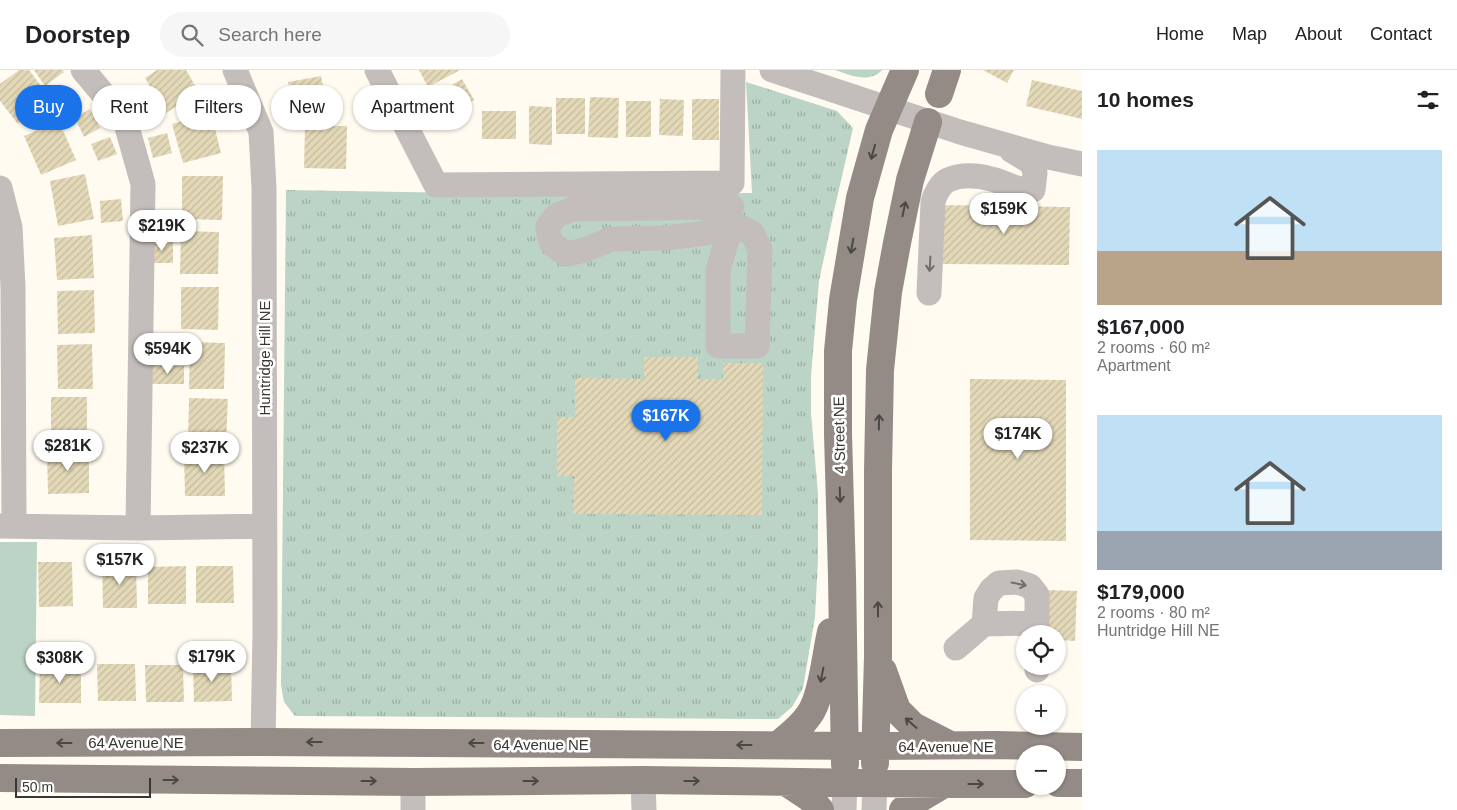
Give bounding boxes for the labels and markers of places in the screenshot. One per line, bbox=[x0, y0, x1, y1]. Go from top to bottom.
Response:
pin: $159K bbox=[969, 192, 1039, 235]
pin: $219K bbox=[127, 210, 197, 252]
pin: $594K bbox=[133, 332, 203, 375]
pin: $167K bbox=[631, 400, 701, 442]
pin: $174K bbox=[983, 418, 1053, 460]
pin: $281K bbox=[33, 430, 103, 472]
pin: $237K bbox=[170, 432, 240, 474]
pin: $157K bbox=[85, 544, 155, 586]
pin: $179K bbox=[177, 640, 247, 683]
pin: $308K bbox=[25, 642, 95, 684]

